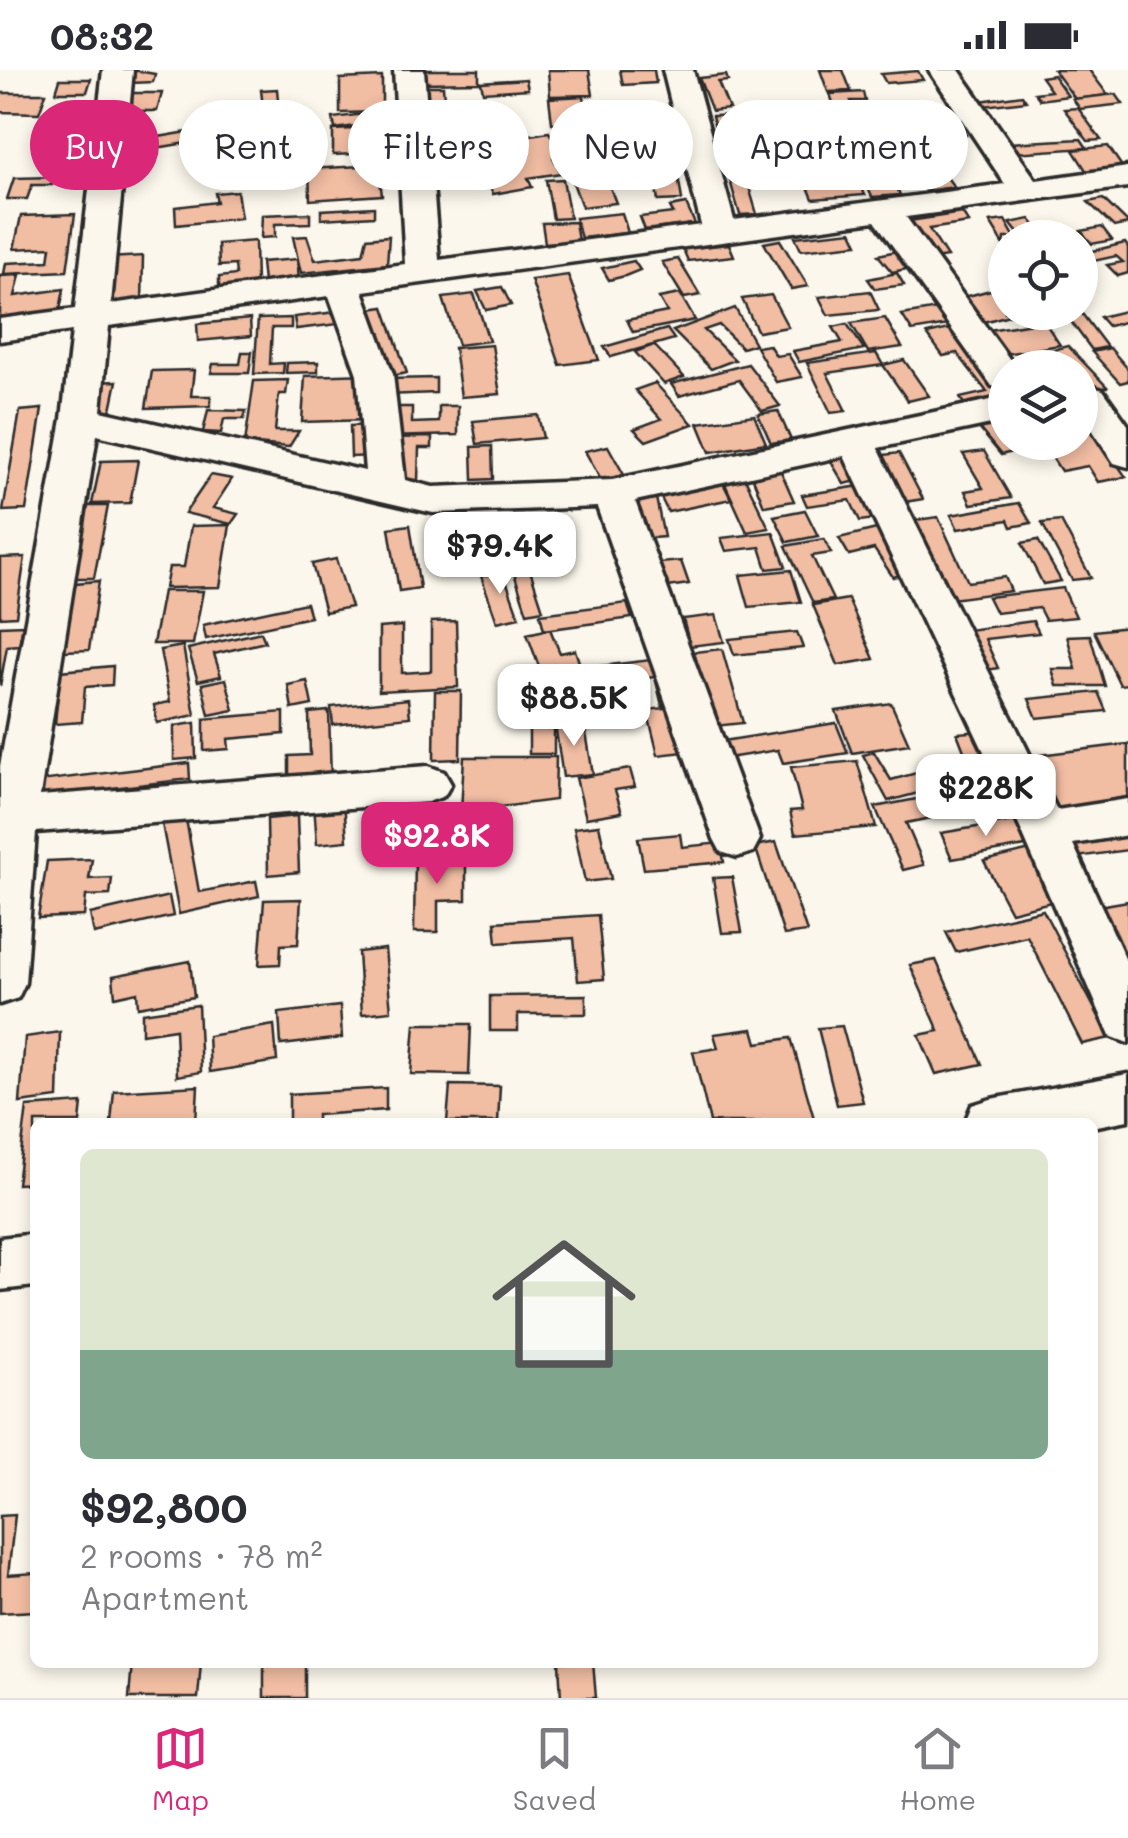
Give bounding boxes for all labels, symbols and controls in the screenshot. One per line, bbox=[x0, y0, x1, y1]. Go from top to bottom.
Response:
text: 08:32 bbox=[50, 10, 154, 60]
chip: Buy bbox=[30, 100, 159, 190]
chip: Rent bbox=[179, 100, 328, 190]
chip: Filters bbox=[348, 100, 529, 190]
chip: New bbox=[549, 100, 693, 190]
chip: Apartment bbox=[713, 100, 968, 190]
map controls bbox=[988, 220, 1098, 460]
button: locate bbox=[988, 220, 1098, 330]
button: layers bbox=[988, 350, 1098, 460]
pin: $79.4K bbox=[419, 512, 581, 597]
text: $79.4K bbox=[446, 523, 554, 565]
pin: $88.5K bbox=[493, 664, 655, 749]
text: $88.5K bbox=[519, 675, 629, 717]
pin: $228K bbox=[916, 754, 1056, 839]
text: $228K bbox=[938, 765, 1034, 807]
pin: $92.8K bbox=[356, 802, 518, 887]
text: $92.8K bbox=[383, 813, 491, 855]
icon: home bbox=[474, 1214, 654, 1394]
text: $92,800 bbox=[80, 1479, 248, 1534]
text: 2 rooms · 78 m² bbox=[80, 1534, 323, 1576]
text: Apartment bbox=[80, 1576, 249, 1618]
tab: Map bbox=[152, 1721, 209, 1817]
tab: Saved bbox=[513, 1721, 596, 1817]
tab: Home bbox=[900, 1721, 976, 1817]

